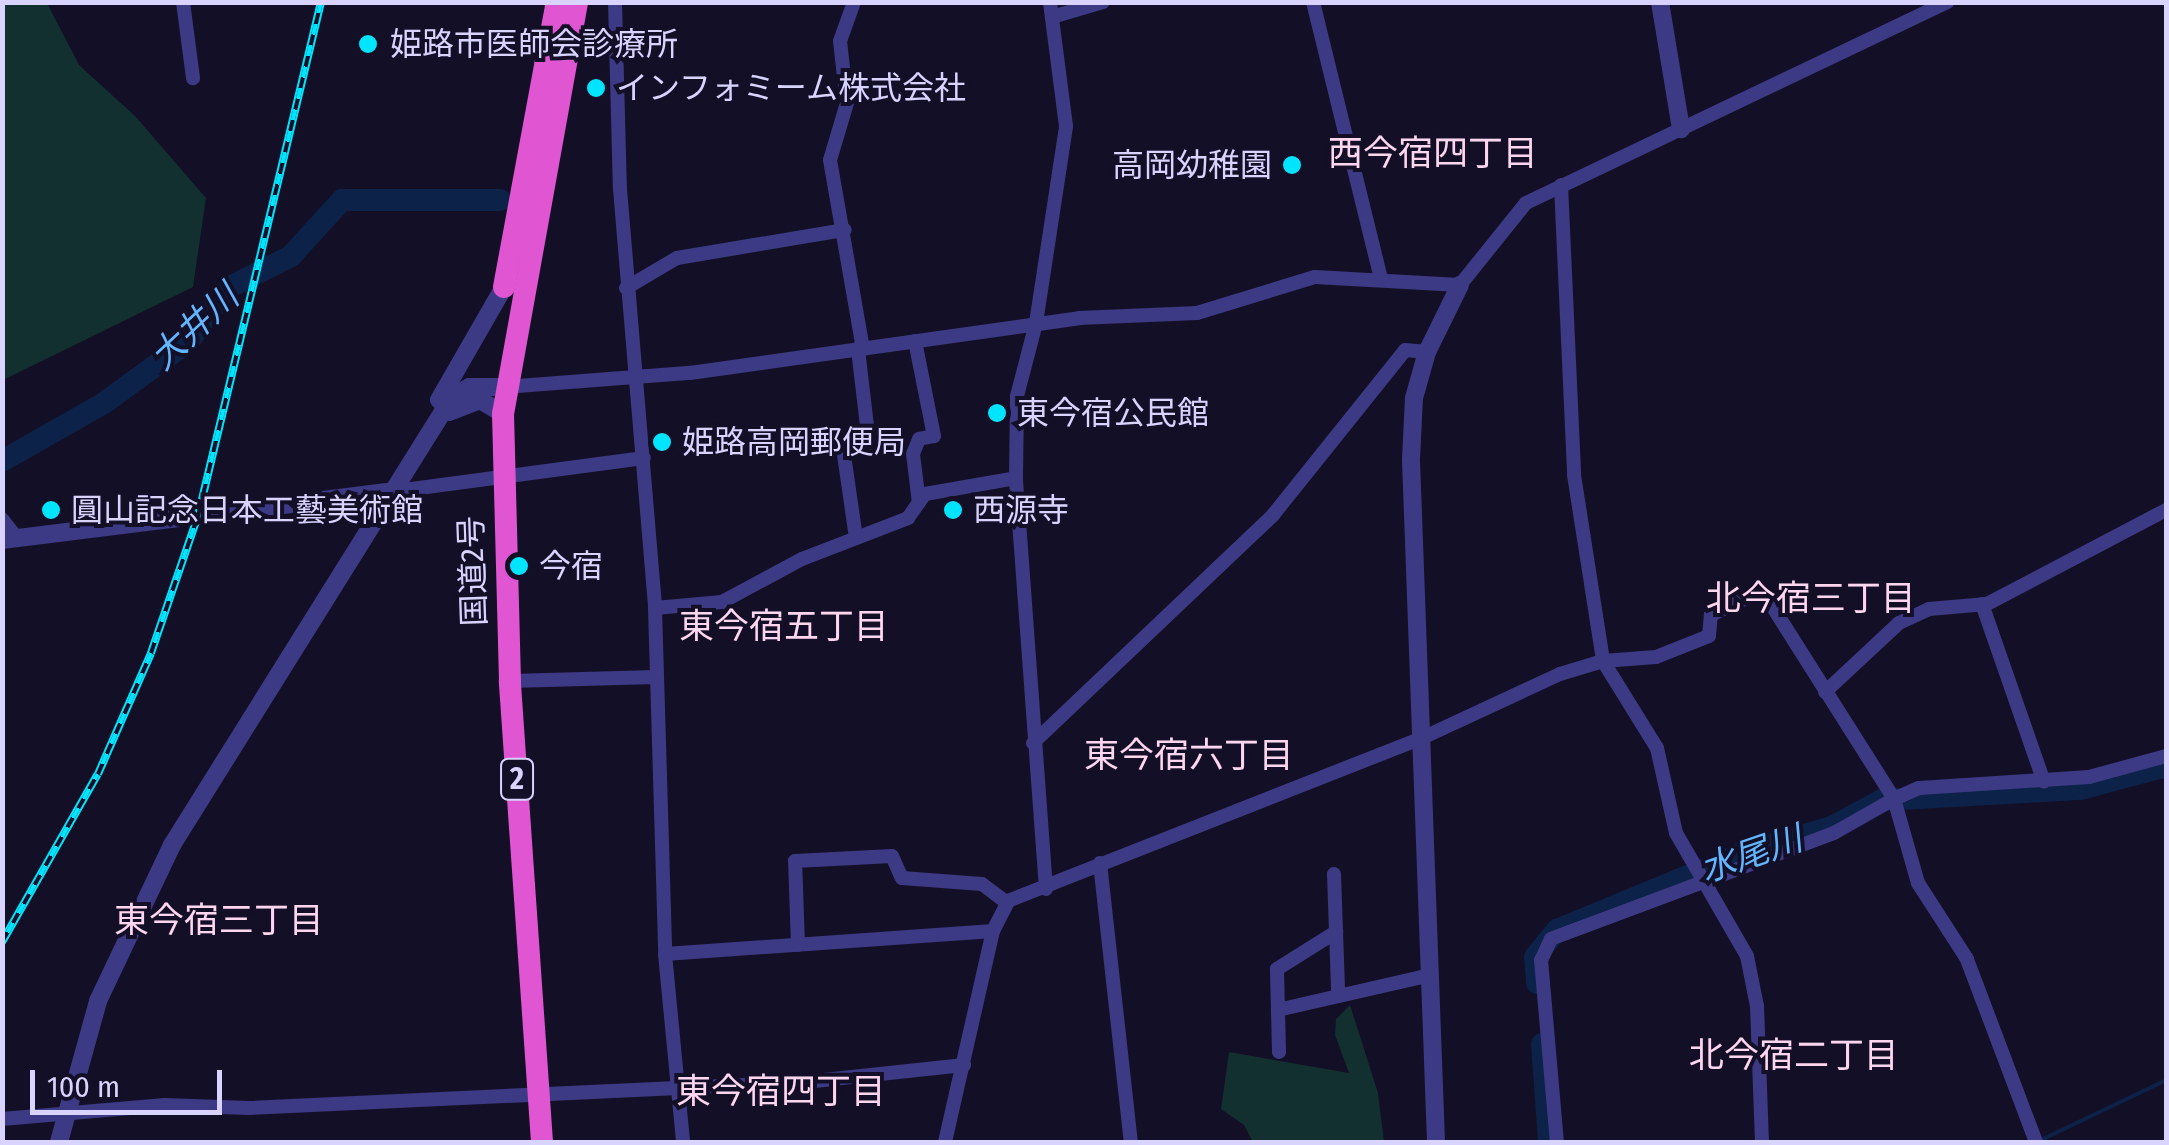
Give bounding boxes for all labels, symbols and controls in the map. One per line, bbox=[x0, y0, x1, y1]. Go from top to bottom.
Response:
place label: 姫路市医師会診療所 bbox=[390, 25, 678, 63]
marker: 姫路市医師会診療所 bbox=[355, 31, 381, 57]
place label: インフォミーム株式会社 bbox=[616, 69, 968, 107]
marker: インフォミーム株式会社 bbox=[585, 77, 607, 99]
district label: 西今宿四丁目 bbox=[1328, 132, 1538, 174]
place label: 高岡幼稚園 bbox=[1112, 146, 1272, 184]
marker: 高岡幼稚園 bbox=[1281, 154, 1303, 176]
water label: 大井川 bbox=[141, 276, 247, 378]
place label: 東今宿公民館 bbox=[1017, 394, 1209, 432]
marker: 東今宿公民館 bbox=[986, 402, 1008, 424]
place label: 姫路高岡郵便局 bbox=[682, 423, 906, 461]
marker: 姫路高岡郵便局 bbox=[651, 431, 673, 453]
place label: 圓山記念日本工藝美術館 bbox=[71, 491, 423, 529]
place label: 西源寺 bbox=[973, 491, 1069, 529]
marker: 圓山記念日本工藝美術館 bbox=[40, 499, 62, 521]
marker: 西源寺 bbox=[942, 499, 964, 521]
street label: 国道2号 bbox=[452, 515, 494, 627]
place label: 今宿 bbox=[539, 547, 603, 585]
marker: 今宿 bbox=[508, 555, 530, 577]
district label: 北今宿三丁目 bbox=[1706, 577, 1916, 619]
district label: 東今宿五丁目 bbox=[679, 605, 889, 647]
district label: 東今宿六丁目 bbox=[1084, 734, 1294, 776]
road number: 2 bbox=[500, 754, 534, 804]
water label: 水尾川 bbox=[1695, 817, 1807, 891]
district label: 東今宿三丁目 bbox=[114, 899, 324, 941]
district label: 北今宿二丁目 bbox=[1689, 1034, 1899, 1076]
scale bar bbox=[35, 1050, 228, 1112]
text: 100 m bbox=[47, 1069, 120, 1105]
district label: 東今宿四丁目 bbox=[676, 1070, 886, 1112]

